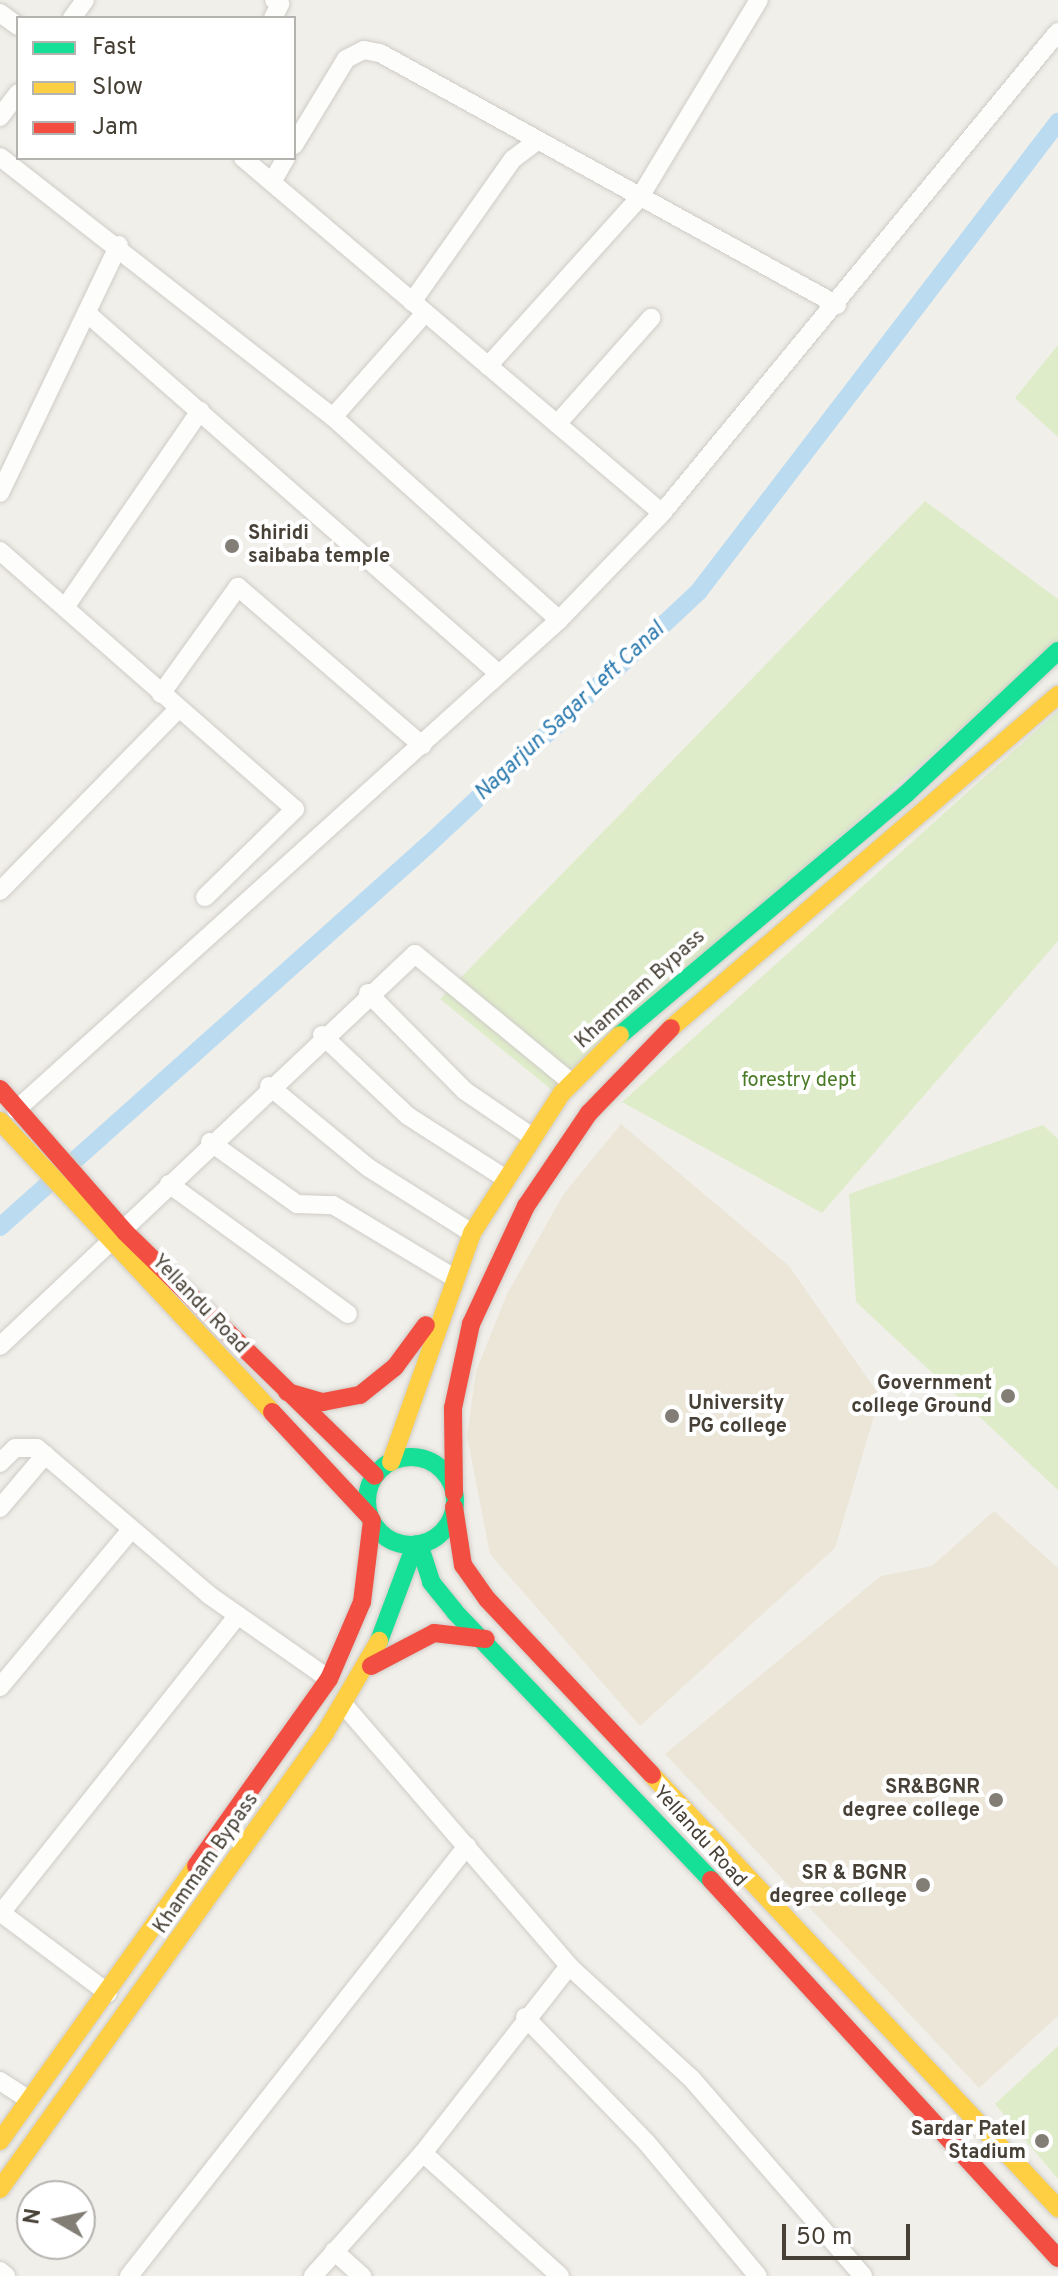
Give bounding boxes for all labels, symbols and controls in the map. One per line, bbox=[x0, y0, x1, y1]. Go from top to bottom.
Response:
legend bbox=[16, 16, 296, 160]
text: Fast bbox=[92, 33, 136, 63]
text: Slow bbox=[92, 73, 143, 103]
text: Jam bbox=[92, 113, 138, 143]
place label: Shiridi saibaba temple bbox=[248, 522, 390, 569]
marker: Shiridi saibaba temple bbox=[223, 537, 241, 555]
water label: Nagarjun Sagar Left Canal bbox=[470, 617, 670, 807]
street label: Khammam Bypass bbox=[571, 925, 711, 1055]
park label: forestry dept bbox=[741, 1069, 857, 1093]
street label: Yellandu Road bbox=[146, 1251, 252, 1359]
place label: Government college Ground bbox=[851, 1372, 992, 1419]
marker: Government college Ground bbox=[999, 1387, 1017, 1405]
place label: University PG college bbox=[688, 1392, 787, 1439]
marker: University PG college bbox=[663, 1407, 681, 1425]
place label: SR&BGNR degree college bbox=[842, 1776, 980, 1823]
street label: Yellandu Road bbox=[647, 1781, 751, 1893]
street label: Khammam Bypass bbox=[150, 1789, 264, 1939]
marker: SR&BGNR degree college bbox=[987, 1791, 1005, 1809]
place label: SR & BGNR degree college bbox=[769, 1862, 907, 1909]
marker: SR & BGNR degree college bbox=[914, 1876, 932, 1894]
place label: Sardar Patel Stadium bbox=[911, 2118, 1026, 2165]
marker: Sardar Patel Stadium bbox=[1033, 2132, 1051, 2150]
north arrow bbox=[16, 2180, 96, 2260]
text: N bbox=[19, 2207, 48, 2226]
scale bar bbox=[786, 2208, 914, 2258]
text: 50 m bbox=[796, 2223, 852, 2253]

